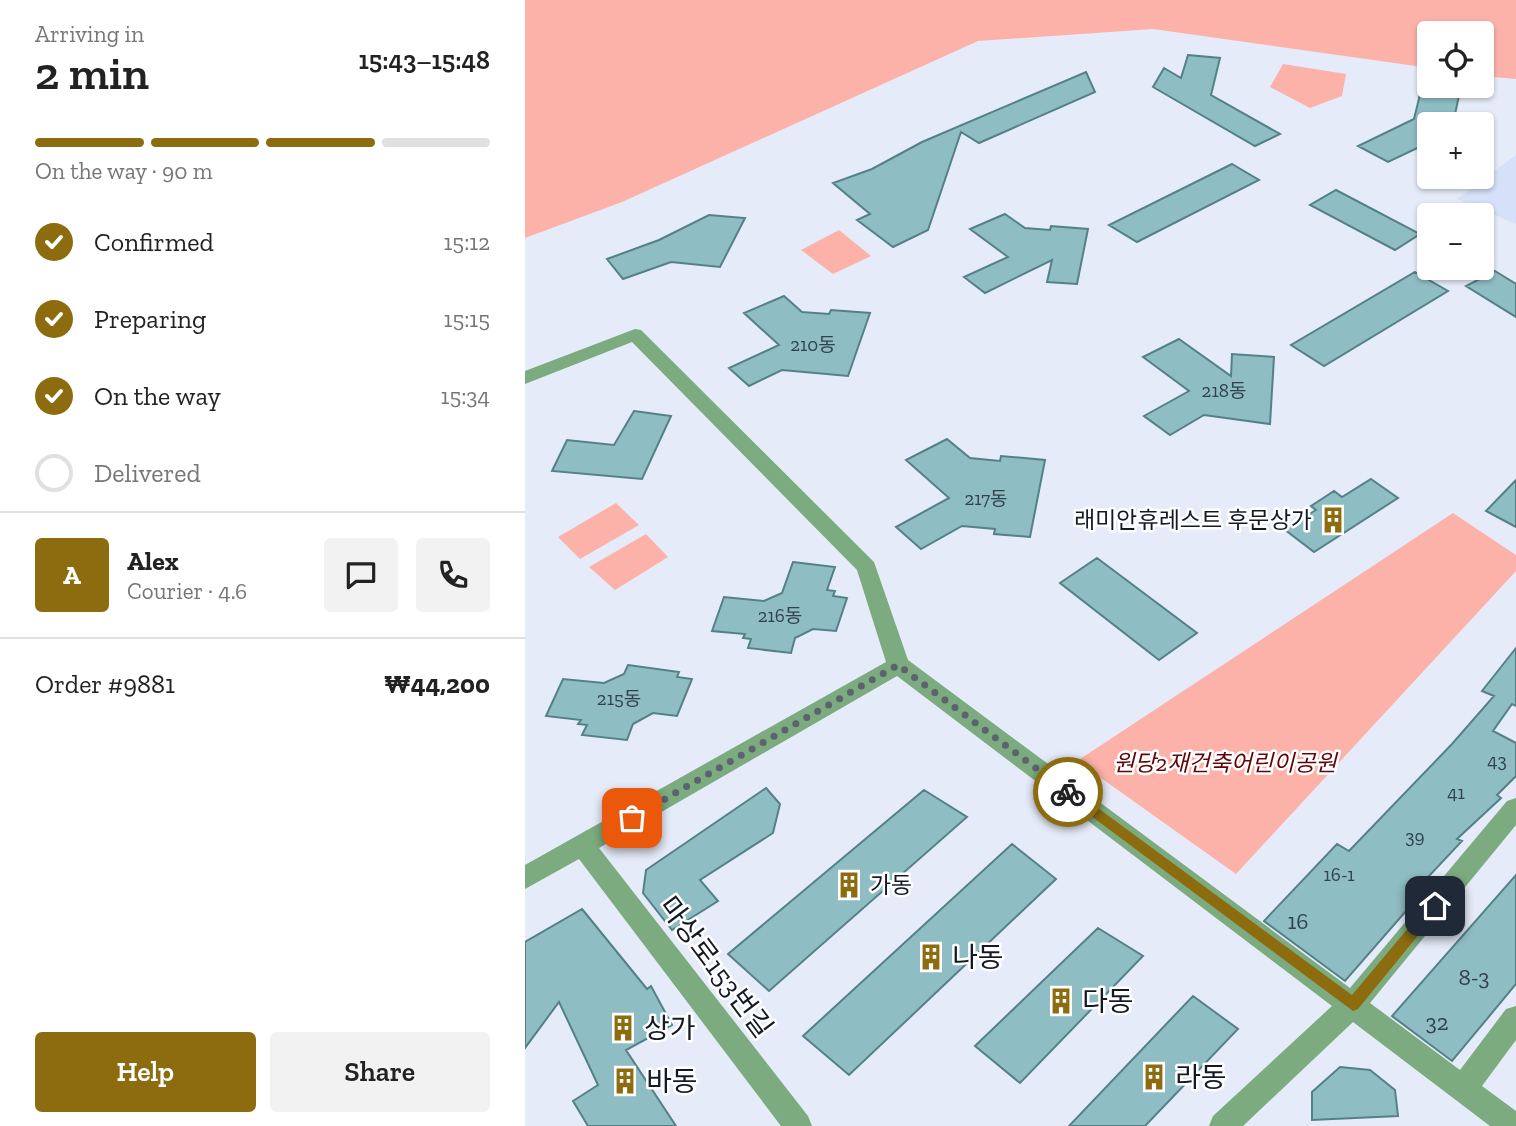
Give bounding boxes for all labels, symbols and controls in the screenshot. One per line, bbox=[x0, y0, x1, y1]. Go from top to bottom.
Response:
text: Arriving in bbox=[35, 20, 144, 48]
map controls bbox=[1417, 21, 1494, 280]
button: locate bbox=[1417, 21, 1494, 98]
text: 15:43–15:48 bbox=[359, 44, 490, 76]
text: 2 min bbox=[35, 46, 149, 101]
button: + bbox=[1417, 112, 1494, 189]
text: On the way · 90 m bbox=[35, 157, 213, 185]
button: − bbox=[1417, 203, 1494, 280]
icon: check bbox=[35, 223, 73, 261]
text: Confirmed bbox=[94, 226, 214, 258]
text: 15:12 bbox=[444, 228, 490, 256]
icon: check bbox=[35, 300, 73, 338]
text: Preparing bbox=[94, 303, 206, 335]
text: 15:15 bbox=[444, 305, 490, 333]
house number: 210동 bbox=[790, 333, 836, 356]
icon: check bbox=[35, 377, 73, 415]
house number: 218동 bbox=[1202, 379, 1246, 402]
text: On the way bbox=[94, 380, 221, 412]
text: 15:34 bbox=[441, 382, 490, 410]
text: Delivered bbox=[94, 457, 201, 489]
house number: 217동 bbox=[964, 487, 1008, 510]
building icon: 래미안휴레스트 후문상가 bbox=[1318, 505, 1348, 535]
place label: 래미안휴레스트 후문상가 bbox=[1074, 506, 1312, 534]
button: chat bbox=[324, 538, 398, 612]
button: phone bbox=[416, 538, 490, 612]
text: Alex bbox=[127, 545, 179, 577]
text: A bbox=[63, 559, 81, 591]
text: Courier · 4.6 bbox=[127, 577, 247, 605]
house number: 216동 bbox=[758, 604, 802, 627]
text: Order #9881 bbox=[35, 668, 175, 700]
text: ₩44,200 bbox=[384, 668, 490, 700]
house number: 215동 bbox=[597, 687, 641, 710]
park label: 원당2재건축어린이공원 bbox=[1113, 749, 1338, 777]
house number: 43 bbox=[1487, 749, 1507, 772]
courier bbox=[1033, 757, 1103, 827]
icon: bike bbox=[1049, 773, 1087, 811]
house number: 41 bbox=[1447, 781, 1465, 804]
pin bbox=[602, 788, 662, 848]
icon: bag bbox=[613, 799, 651, 837]
house number: 39 bbox=[1405, 825, 1425, 848]
house number: 16-1 bbox=[1324, 863, 1354, 886]
building icon: 가동 bbox=[834, 870, 864, 900]
place label: 가동 bbox=[870, 871, 912, 899]
pin bbox=[1405, 876, 1465, 936]
icon: home bbox=[1416, 887, 1454, 925]
street label: 마상로153번길 bbox=[652, 890, 780, 1044]
house number: 16 bbox=[1287, 907, 1309, 935]
place label: 나동 bbox=[952, 941, 1004, 974]
building icon: 나동 bbox=[916, 942, 946, 972]
house number: 8-3 bbox=[1458, 963, 1490, 991]
place label: 다동 bbox=[1082, 985, 1134, 1018]
building icon: 다동 bbox=[1046, 986, 1076, 1016]
house number: 32 bbox=[1425, 1008, 1449, 1036]
place label: 상가 bbox=[644, 1012, 696, 1045]
building icon: 상가 bbox=[608, 1013, 638, 1043]
button: Help bbox=[35, 1032, 256, 1112]
button: Share bbox=[270, 1032, 490, 1112]
place label: 라동 bbox=[1175, 1061, 1227, 1094]
building icon: 라동 bbox=[1139, 1062, 1169, 1092]
place label: 바동 bbox=[646, 1065, 698, 1098]
building icon: 바동 bbox=[610, 1066, 640, 1096]

